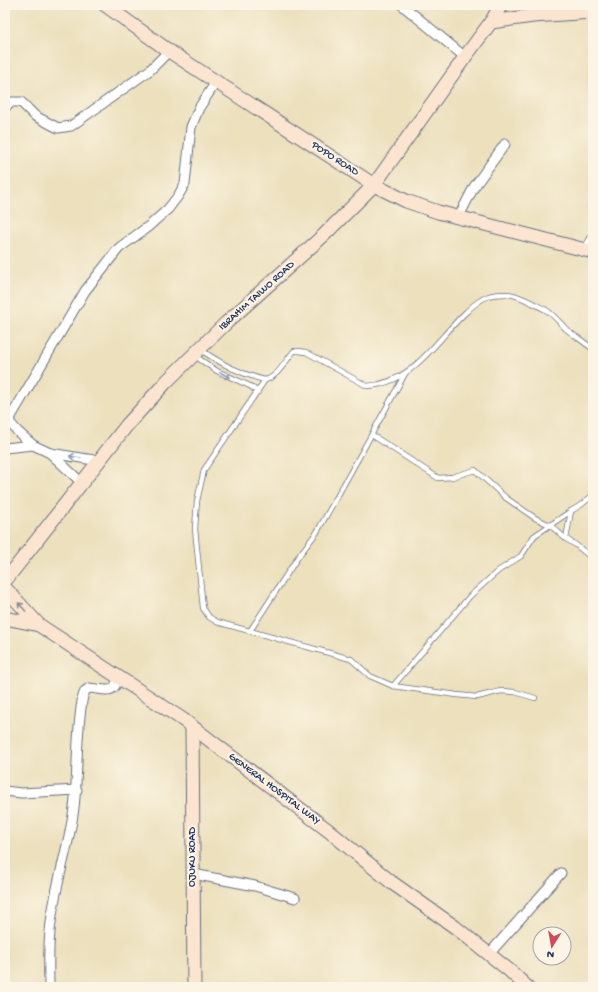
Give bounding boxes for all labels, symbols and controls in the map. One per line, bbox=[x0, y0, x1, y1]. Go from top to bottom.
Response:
street label: POPO ROAD bbox=[308, 139, 362, 179]
street label: IBRAHIM TAIWO ROAD bbox=[217, 258, 298, 333]
one-way arrow bbox=[218, 371, 230, 379]
one-way arrow bbox=[69, 453, 82, 461]
one-way arrow bbox=[17, 602, 27, 612]
street label: GENERAL HOSPITAL WAY bbox=[226, 751, 322, 827]
street label: OJUKU ROAD bbox=[187, 826, 199, 887]
north arrow bbox=[532, 926, 572, 966]
text: N bbox=[546, 947, 555, 960]

